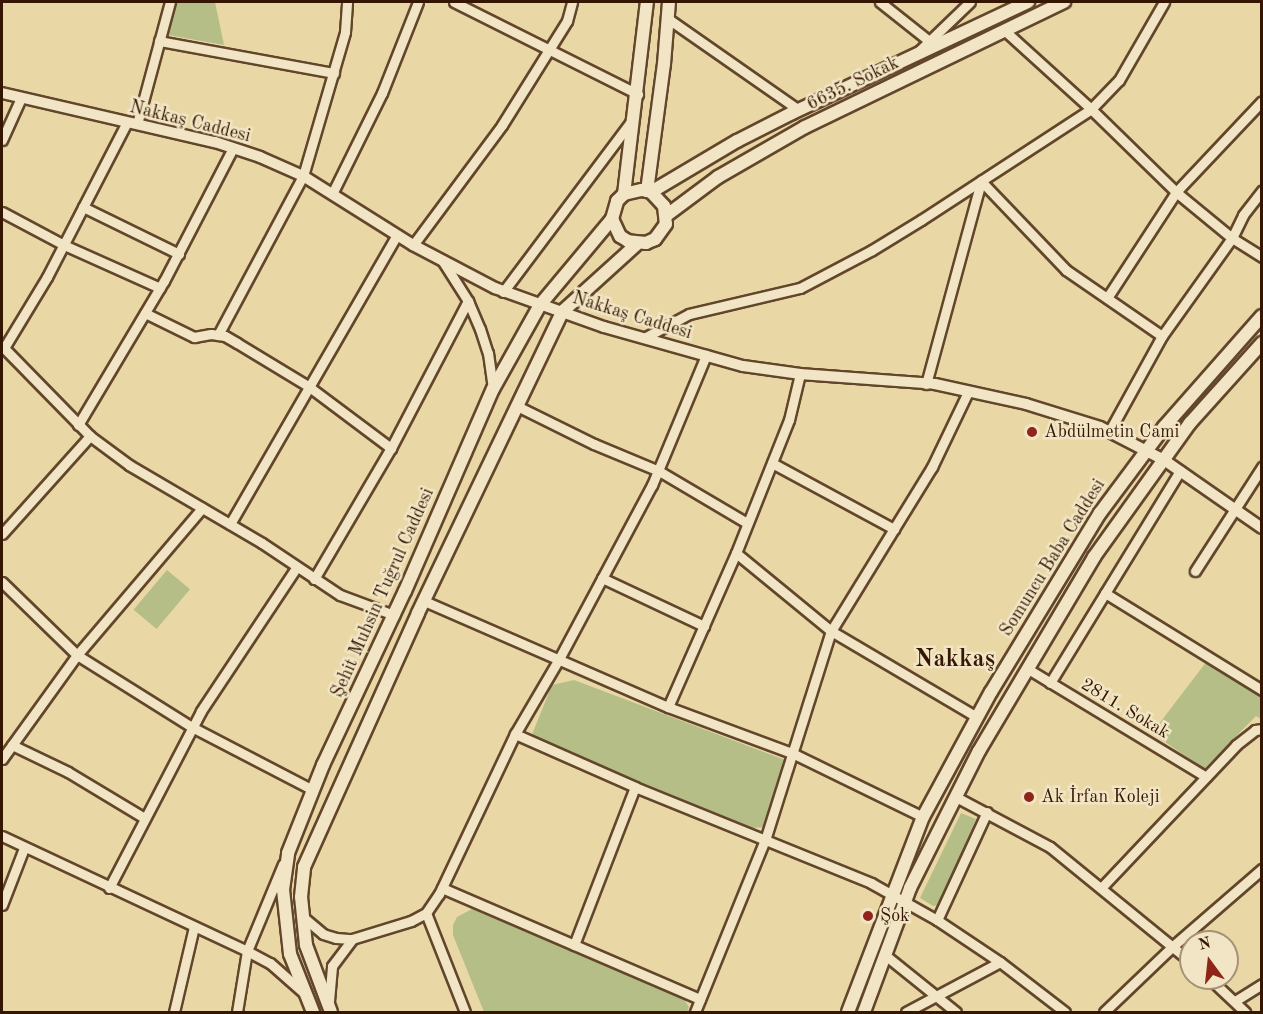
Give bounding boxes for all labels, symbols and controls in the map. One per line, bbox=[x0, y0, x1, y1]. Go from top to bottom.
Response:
street label: 6635. Sokak bbox=[804, 52, 902, 116]
street label: Nakkaş Caddesi bbox=[127, 97, 253, 147]
street label: Nakkaş Caddesi bbox=[570, 288, 694, 344]
place label: Abdülmetin Cami bbox=[1044, 421, 1179, 443]
marker: Abdülmetin Cami bbox=[1025, 425, 1039, 439]
street label: Somuncu Baba Caddesi bbox=[996, 475, 1110, 641]
street label: Şehit Muhsin Tuğrul Caddesi bbox=[327, 485, 439, 701]
district label: Nakkaş bbox=[915, 647, 995, 675]
street label: 2811. Sokak bbox=[1077, 674, 1173, 744]
place label: Ak İrfan Koleji bbox=[1041, 786, 1160, 808]
marker: Ak İrfan Koleji bbox=[1022, 790, 1036, 804]
place label: Şok bbox=[880, 905, 909, 927]
marker: Şok bbox=[861, 909, 875, 923]
north arrow bbox=[1179, 930, 1239, 990]
text: N bbox=[1197, 935, 1213, 954]

